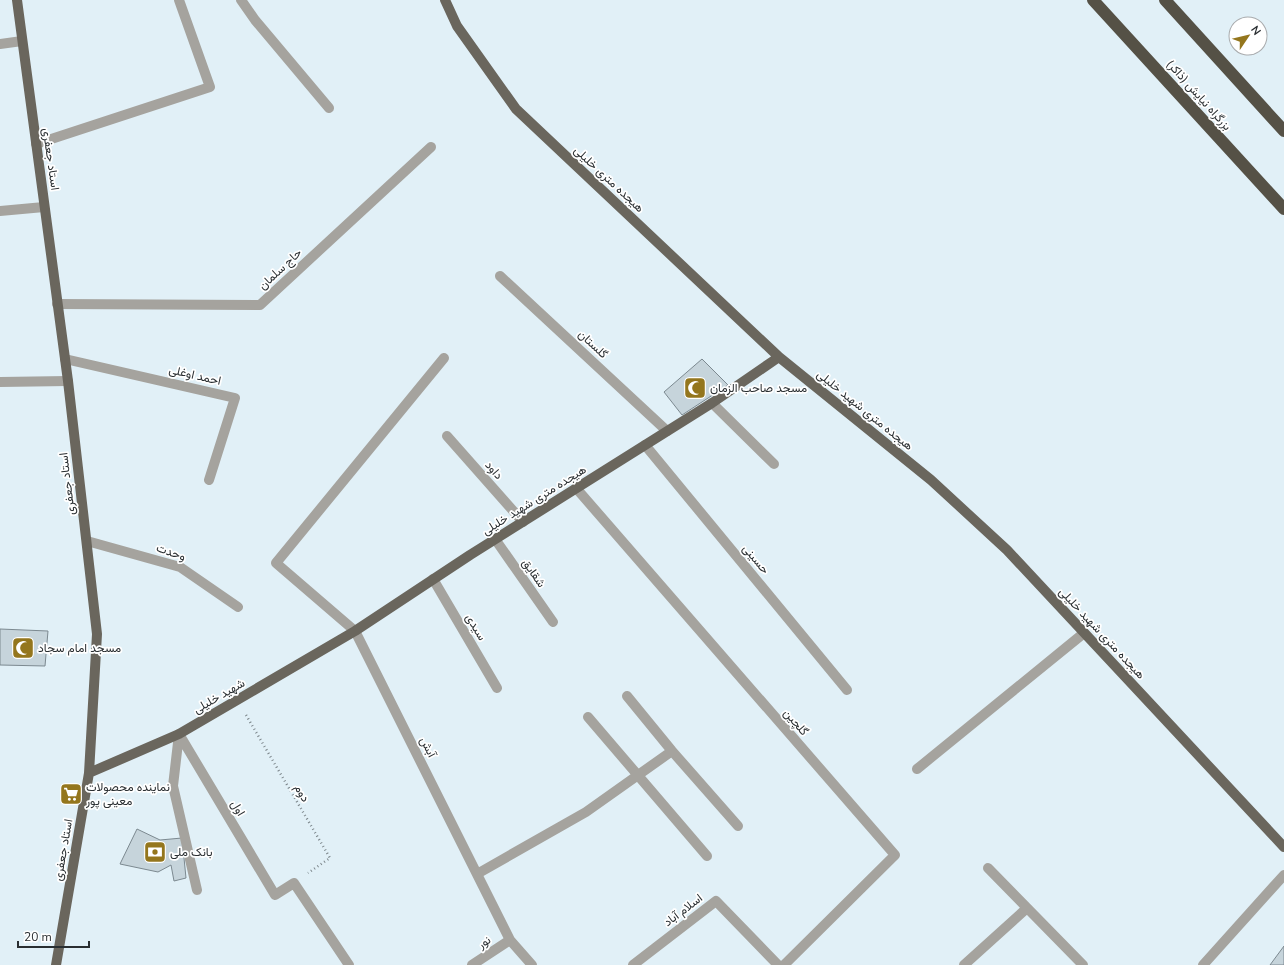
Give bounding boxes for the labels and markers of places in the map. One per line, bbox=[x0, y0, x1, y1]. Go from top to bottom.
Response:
mosque icon: مسجد صاحب الزمان bbox=[682, 375, 708, 401]
place label: مسجد صاحب الزمان bbox=[710, 380, 807, 396]
mosque icon: مسجد امام سجاد bbox=[10, 635, 36, 661]
place label: مسجد امام سجاد bbox=[38, 640, 121, 656]
place label: نماینده محصولات معینی پور bbox=[85, 779, 170, 809]
supermarket icon: نماینده محصولات معینی پور bbox=[58, 781, 84, 807]
bank icon: بانک ملی bbox=[142, 839, 168, 865]
place label: بانک ملی bbox=[170, 844, 213, 860]

